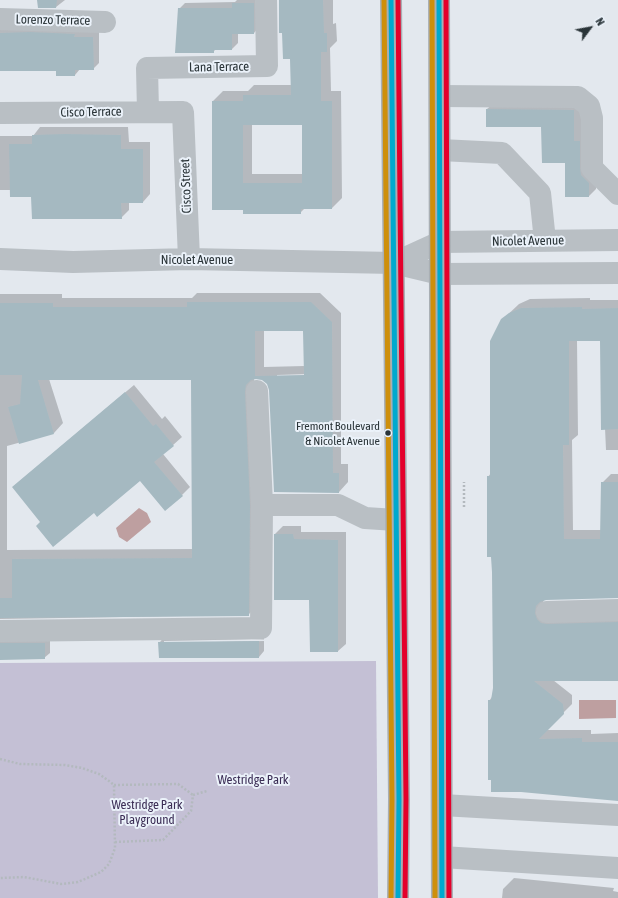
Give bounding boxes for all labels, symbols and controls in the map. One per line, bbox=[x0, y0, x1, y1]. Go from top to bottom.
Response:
north arrow bbox=[570, 8, 610, 48]
street label: Lorenzo Terrace bbox=[16, 12, 90, 28]
text: N bbox=[593, 16, 607, 28]
street label: Lana Terrace bbox=[189, 59, 249, 75]
street label: Cisco Terrace bbox=[60, 104, 122, 120]
street label: Cisco Street bbox=[177, 158, 195, 214]
street label: Nicolet Avenue bbox=[492, 233, 564, 249]
street label: Nicolet Avenue bbox=[161, 252, 233, 268]
place label: Fremont Boulevard & Nicolet Avenue bbox=[296, 419, 380, 447]
marker: Fremont Boulevard & Nicolet Avenue bbox=[383, 428, 393, 438]
park label: Westridge Park bbox=[218, 772, 288, 788]
park label: Westridge Park Playground bbox=[112, 797, 182, 828]

